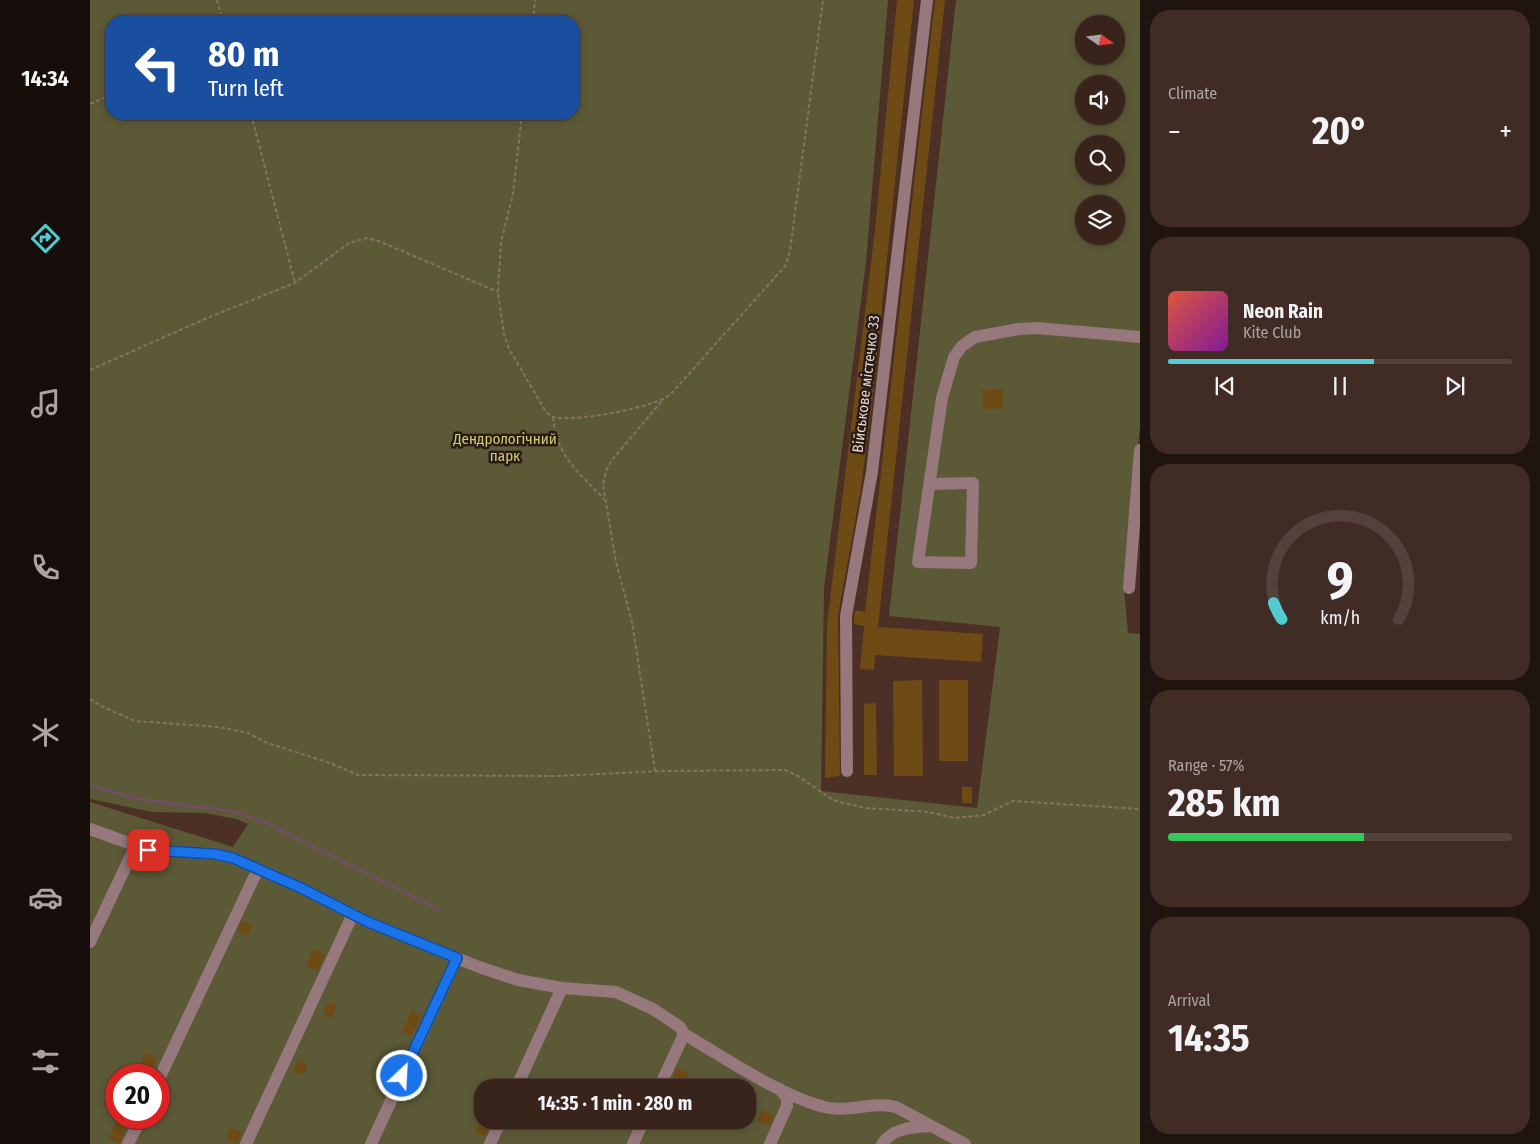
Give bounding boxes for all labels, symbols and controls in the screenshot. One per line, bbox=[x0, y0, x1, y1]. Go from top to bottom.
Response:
north arrow bbox=[1075, 15, 1125, 65]
map controls bbox=[1075, 15, 1125, 245]
text: 80 m bbox=[208, 33, 280, 75]
icon: left bbox=[125, 35, 190, 100]
text: 14:34 bbox=[21, 65, 69, 92]
text: Turn left bbox=[208, 75, 284, 102]
button: sound bbox=[1075, 75, 1125, 125]
text: Climate bbox=[1168, 84, 1217, 103]
text: 20° bbox=[1312, 108, 1368, 154]
text: − bbox=[1168, 115, 1181, 148]
text: + bbox=[1499, 115, 1512, 148]
button: search bbox=[1075, 135, 1125, 185]
button: layers bbox=[1075, 195, 1125, 245]
icon: directions bbox=[28, 221, 63, 256]
text: Neon Rain bbox=[1243, 300, 1323, 323]
street label: Військове містечко 33 bbox=[849, 314, 883, 454]
text: Kite Club bbox=[1243, 323, 1301, 342]
icon: previous bbox=[1211, 372, 1239, 400]
icon: pause bbox=[1326, 372, 1354, 400]
icon: next bbox=[1441, 372, 1469, 400]
icon: music bbox=[28, 386, 63, 421]
park label: Дендрологічний парк bbox=[452, 430, 557, 465]
text: 9 bbox=[1327, 549, 1353, 612]
icon: phone bbox=[28, 550, 63, 585]
text: km/h bbox=[1320, 607, 1360, 629]
icon: climate bbox=[28, 715, 63, 750]
text: Range · 57% bbox=[1168, 756, 1245, 775]
text: 285 km bbox=[1168, 780, 1281, 826]
pin bbox=[127, 829, 169, 871]
icon: arrive bbox=[134, 836, 162, 864]
icon: car bbox=[28, 880, 63, 915]
text: Arrival bbox=[1168, 991, 1210, 1010]
text: 14:35 bbox=[1168, 1015, 1250, 1061]
icon: filters bbox=[28, 1044, 63, 1079]
position arrow bbox=[375, 1049, 427, 1101]
speed limit sign: 20 bbox=[105, 1064, 170, 1129]
text: 14:35 · 1 min · 280 m bbox=[538, 1092, 692, 1115]

